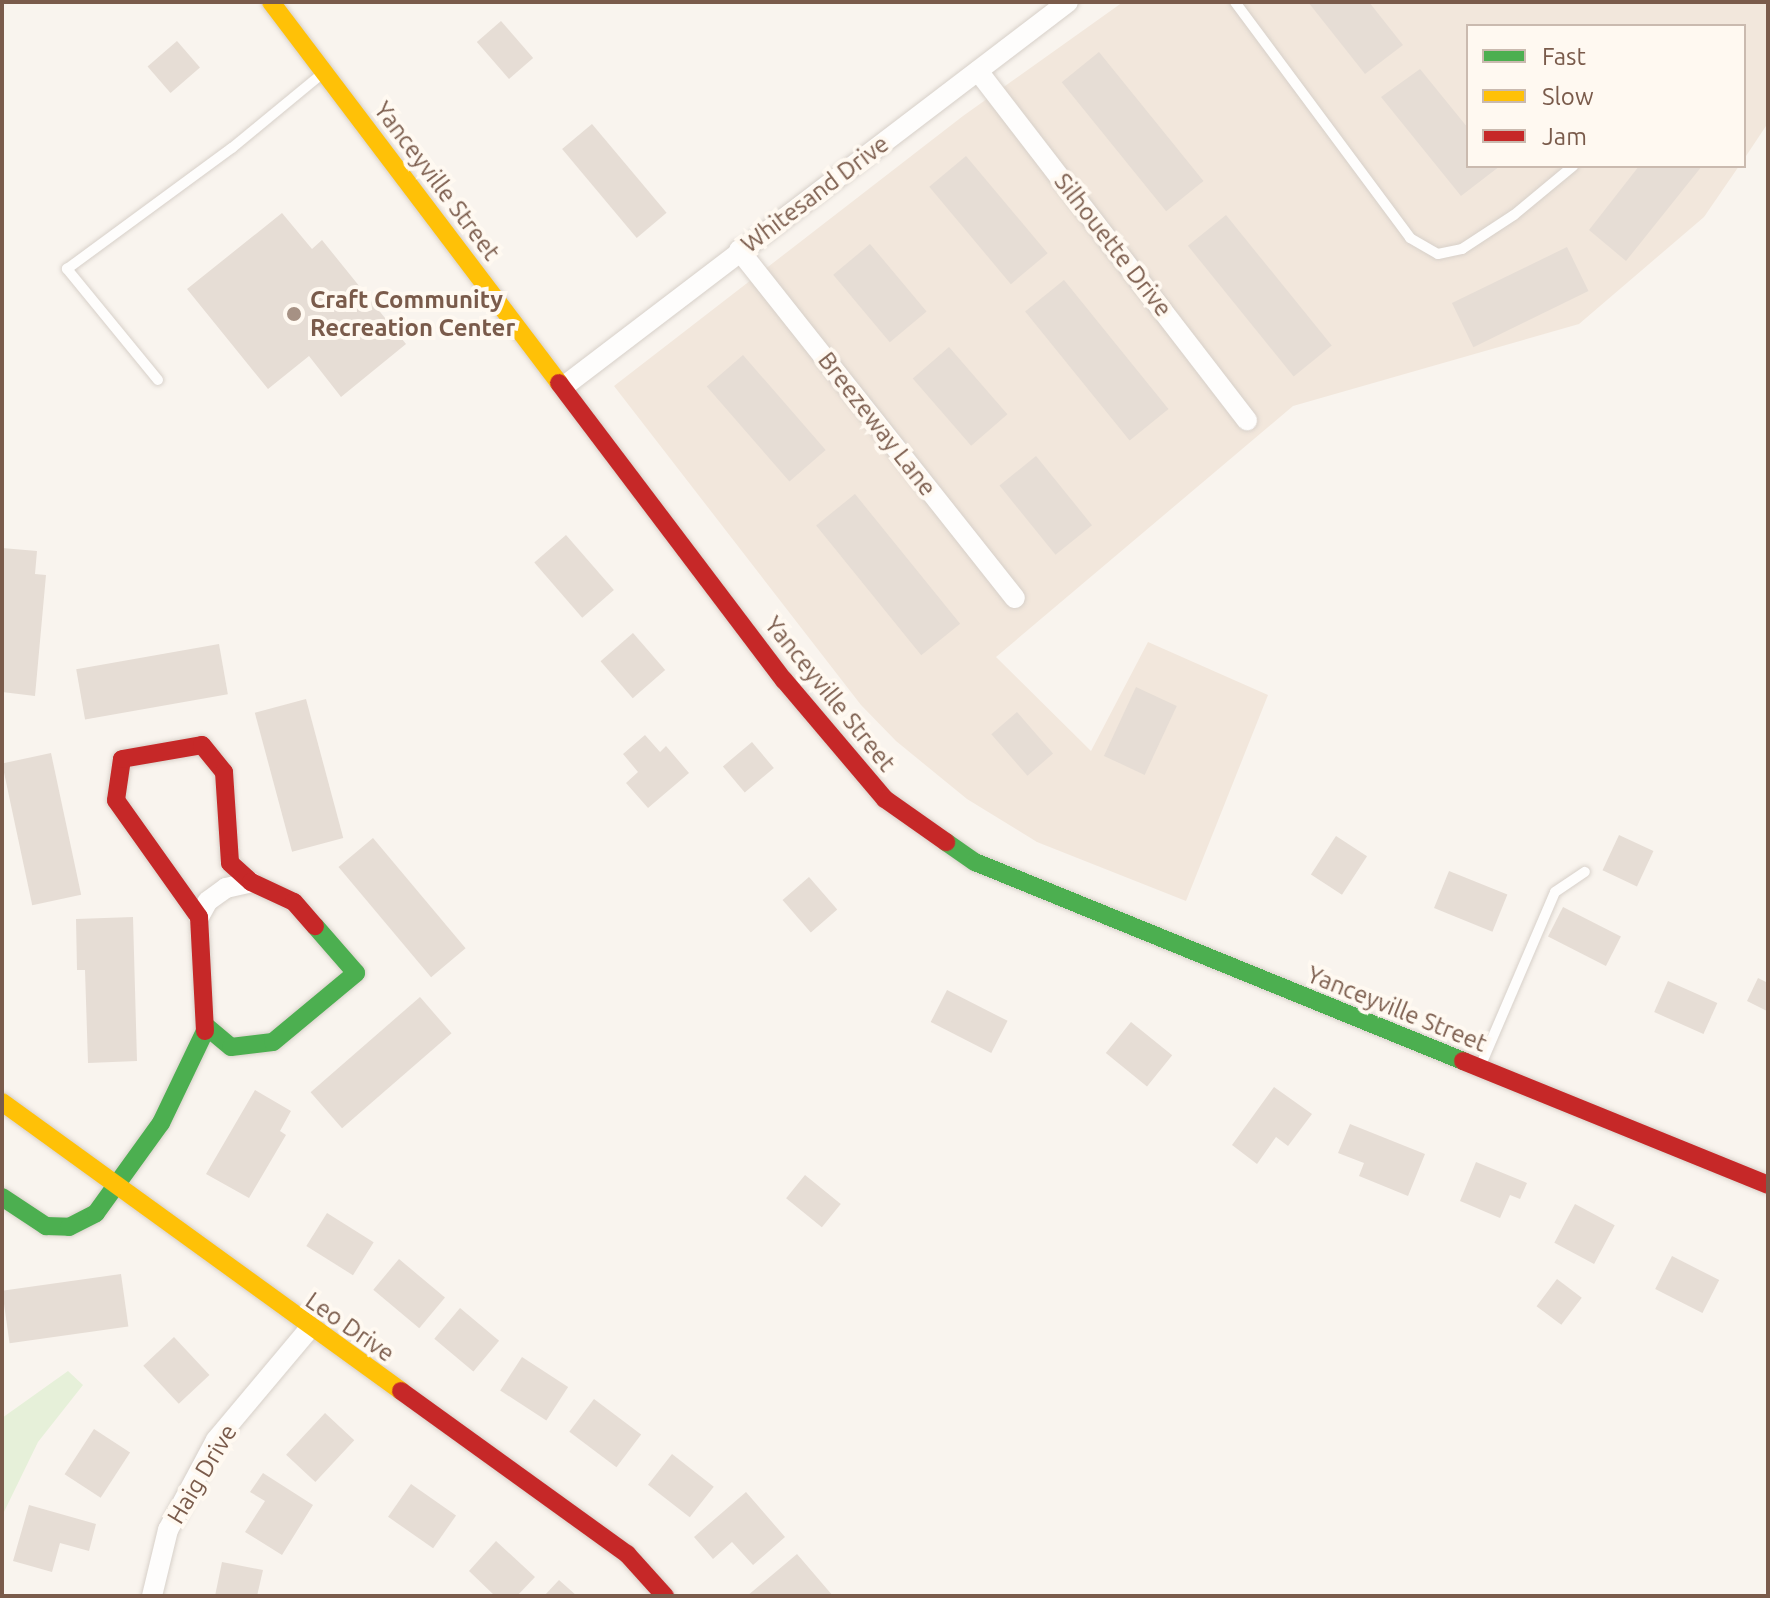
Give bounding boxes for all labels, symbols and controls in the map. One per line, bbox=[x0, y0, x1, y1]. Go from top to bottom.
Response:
legend bbox=[1466, 24, 1746, 168]
text: Fast bbox=[1542, 43, 1586, 70]
text: Slow bbox=[1542, 83, 1594, 110]
street label: Yanceyville Street bbox=[368, 96, 506, 266]
text: Jam bbox=[1542, 123, 1587, 150]
street label: Whitesand Drive bbox=[736, 129, 894, 259]
street label: Silhouette Drive bbox=[1048, 168, 1178, 322]
place label: Craft Community Recreation Center bbox=[310, 286, 515, 342]
marker: Craft Community Recreation Center bbox=[285, 305, 303, 323]
street label: Breezeway Lane bbox=[812, 346, 942, 502]
street label: Yanceyville Street bbox=[759, 611, 901, 777]
street label: Yanceyville Street bbox=[1303, 960, 1491, 1058]
street label: Leo Drive bbox=[300, 1286, 400, 1368]
street label: Haig Drive bbox=[161, 1419, 243, 1529]

